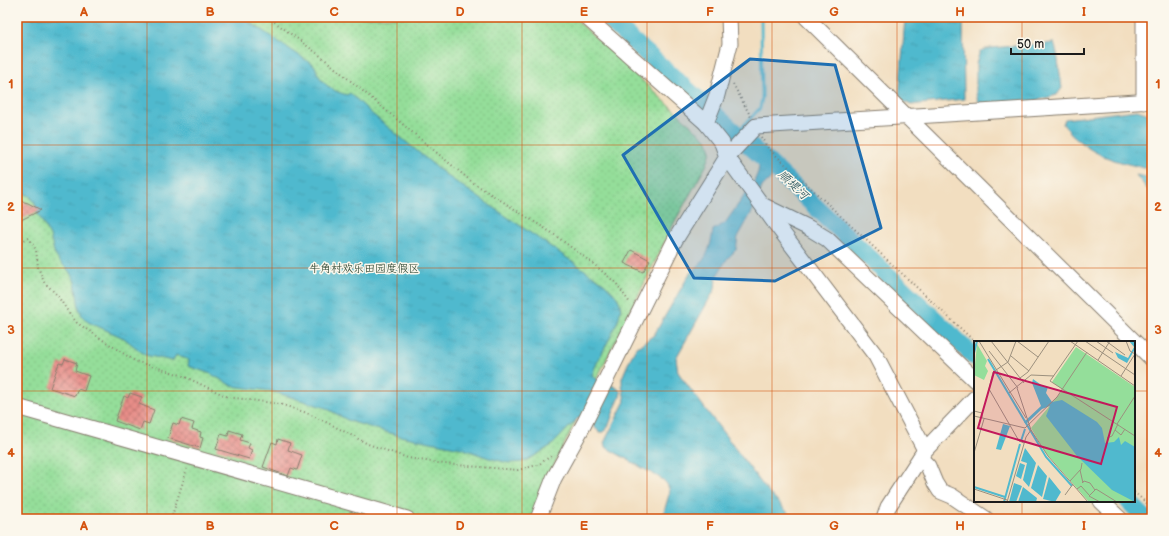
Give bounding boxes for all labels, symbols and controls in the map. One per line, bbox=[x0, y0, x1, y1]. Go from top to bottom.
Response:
text: A bbox=[79, 4, 88, 20]
text: B bbox=[205, 4, 215, 20]
text: C bbox=[329, 4, 339, 20]
text: D bbox=[455, 4, 465, 20]
text: E bbox=[580, 4, 589, 20]
text: F bbox=[706, 4, 714, 20]
text: G bbox=[829, 4, 839, 20]
text: H bbox=[955, 4, 965, 20]
text: I bbox=[1082, 4, 1086, 20]
scale bar bbox=[1011, 30, 1084, 56]
text: 50 m bbox=[1017, 37, 1044, 52]
text: 1 bbox=[8, 76, 14, 92]
text: 1 bbox=[1155, 76, 1161, 92]
water label: 顺堤河 bbox=[775, 167, 813, 204]
text: 2 bbox=[7, 199, 15, 215]
text: 2 bbox=[1154, 199, 1162, 215]
park label: 牛角村欢乐田园度假区 bbox=[309, 262, 419, 275]
text: 3 bbox=[7, 322, 15, 338]
text: 3 bbox=[1154, 322, 1162, 338]
inset map bbox=[974, 341, 1135, 502]
text: 4 bbox=[7, 445, 15, 461]
text: 4 bbox=[1154, 445, 1162, 461]
text: A bbox=[79, 518, 88, 534]
text: B bbox=[205, 518, 215, 534]
text: C bbox=[329, 518, 339, 534]
text: D bbox=[455, 518, 465, 534]
text: E bbox=[580, 518, 589, 534]
text: F bbox=[706, 518, 714, 534]
text: G bbox=[829, 518, 839, 534]
text: H bbox=[955, 518, 965, 534]
text: I bbox=[1082, 518, 1086, 534]

